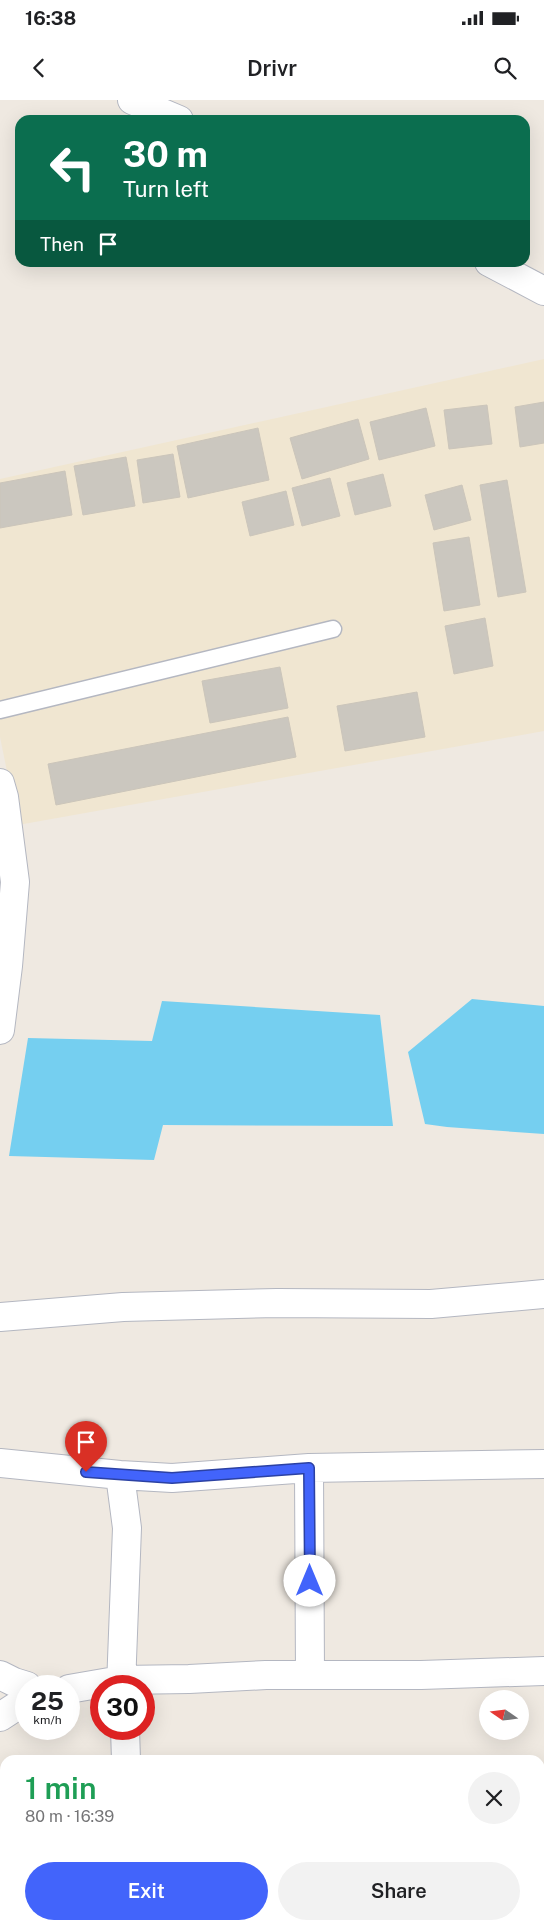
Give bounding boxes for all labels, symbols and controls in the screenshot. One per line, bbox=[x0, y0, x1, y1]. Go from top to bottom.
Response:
text: 16:38 bbox=[25, 7, 76, 29]
icon: back bbox=[25, 54, 53, 82]
icon: search bbox=[491, 54, 519, 82]
text: Drivr bbox=[247, 55, 297, 81]
text: 30 m bbox=[123, 134, 208, 175]
icon: left bbox=[40, 135, 105, 200]
text: Turn left bbox=[123, 176, 209, 202]
icon: arrive bbox=[94, 230, 122, 258]
text: Then bbox=[40, 233, 84, 255]
pin bbox=[65, 1421, 107, 1472]
icon: arrive bbox=[72, 1428, 100, 1456]
position arrow bbox=[283, 1554, 335, 1606]
speed limit sign: 30 bbox=[90, 1675, 155, 1740]
text: 25 bbox=[31, 1686, 64, 1716]
north arrow bbox=[479, 1690, 529, 1740]
map controls bbox=[479, 1690, 529, 1740]
text: km/h bbox=[33, 1713, 62, 1727]
text: 1 min bbox=[25, 1770, 96, 1806]
button: close bbox=[468, 1772, 520, 1824]
text: 80 m · 16:39 bbox=[25, 1807, 114, 1826]
button: Exit bbox=[25, 1862, 268, 1920]
button: Share bbox=[278, 1862, 520, 1920]

